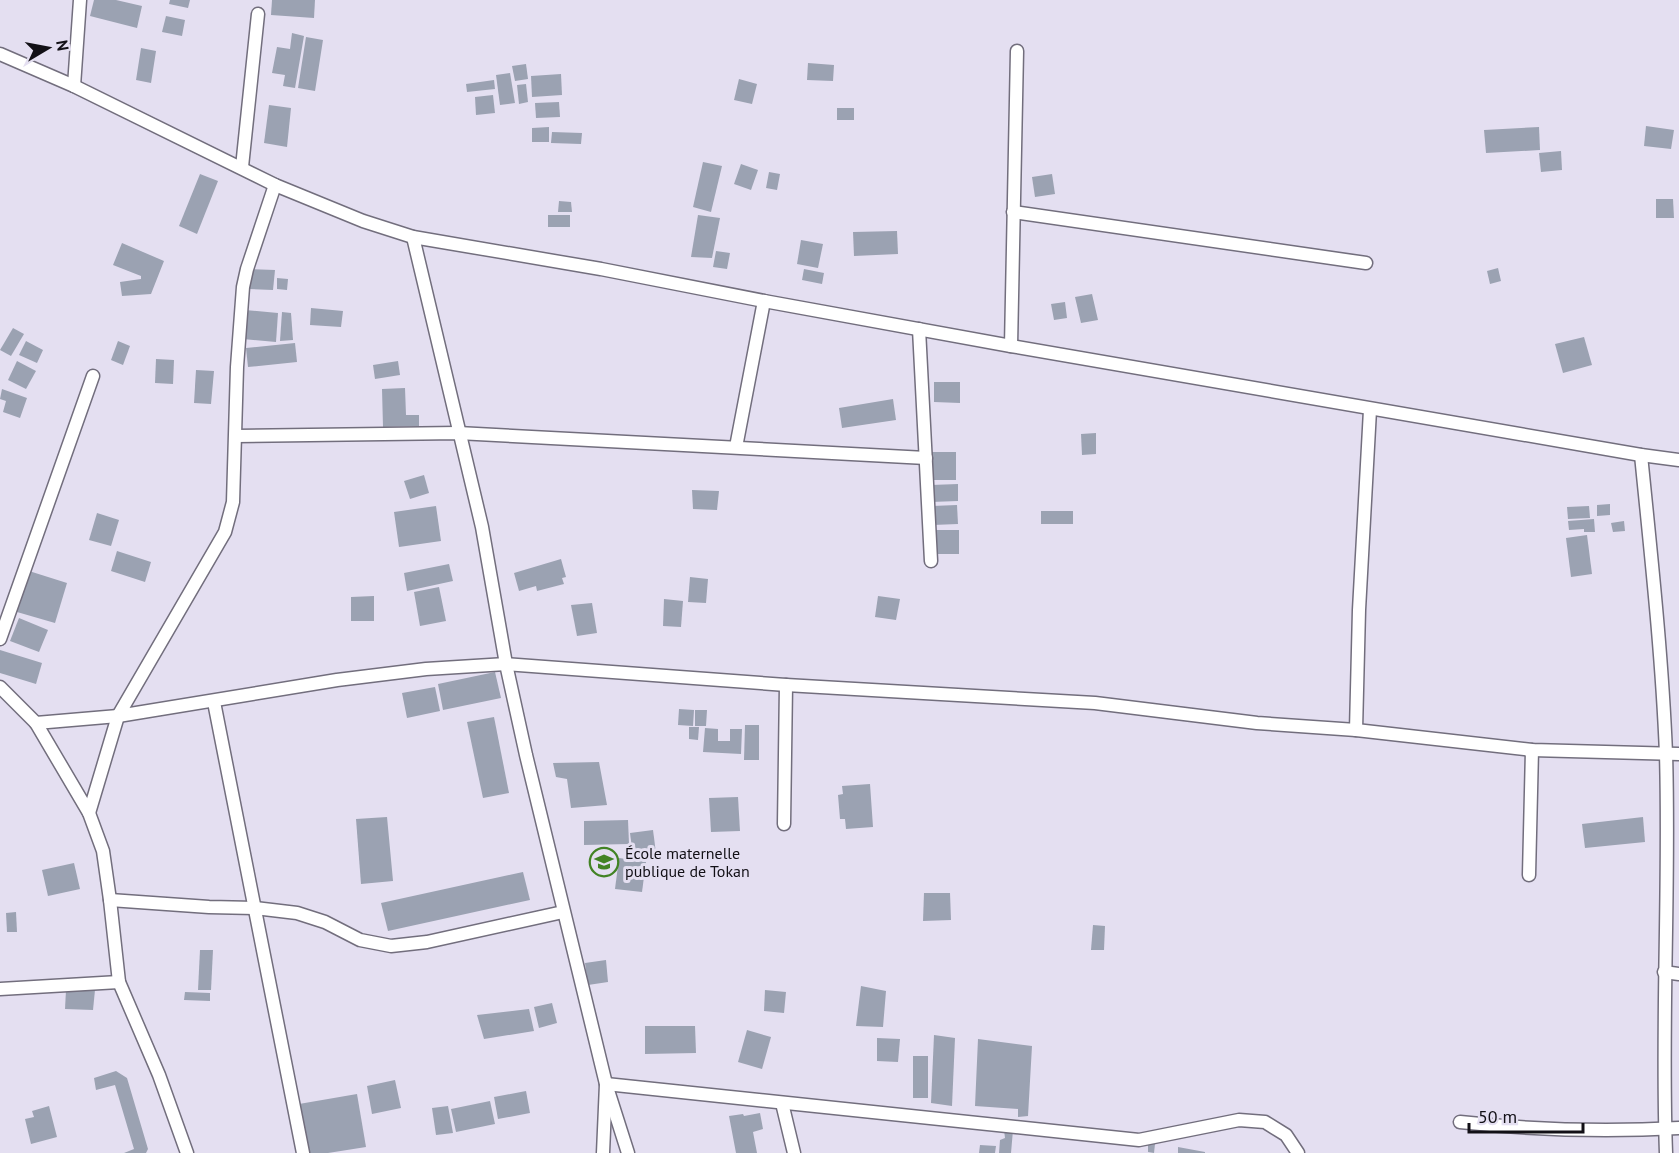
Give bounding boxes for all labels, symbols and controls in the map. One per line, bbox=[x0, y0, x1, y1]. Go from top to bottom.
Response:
north arrow bbox=[18, 18, 78, 78]
text: N bbox=[52, 38, 74, 52]
place label: École maternelle publique de Tokan bbox=[625, 843, 750, 881]
school or university icon: École maternelle publique de Tokan bbox=[588, 846, 620, 878]
scale bar bbox=[1469, 1096, 1583, 1134]
text: 50 m bbox=[1478, 1105, 1517, 1128]

